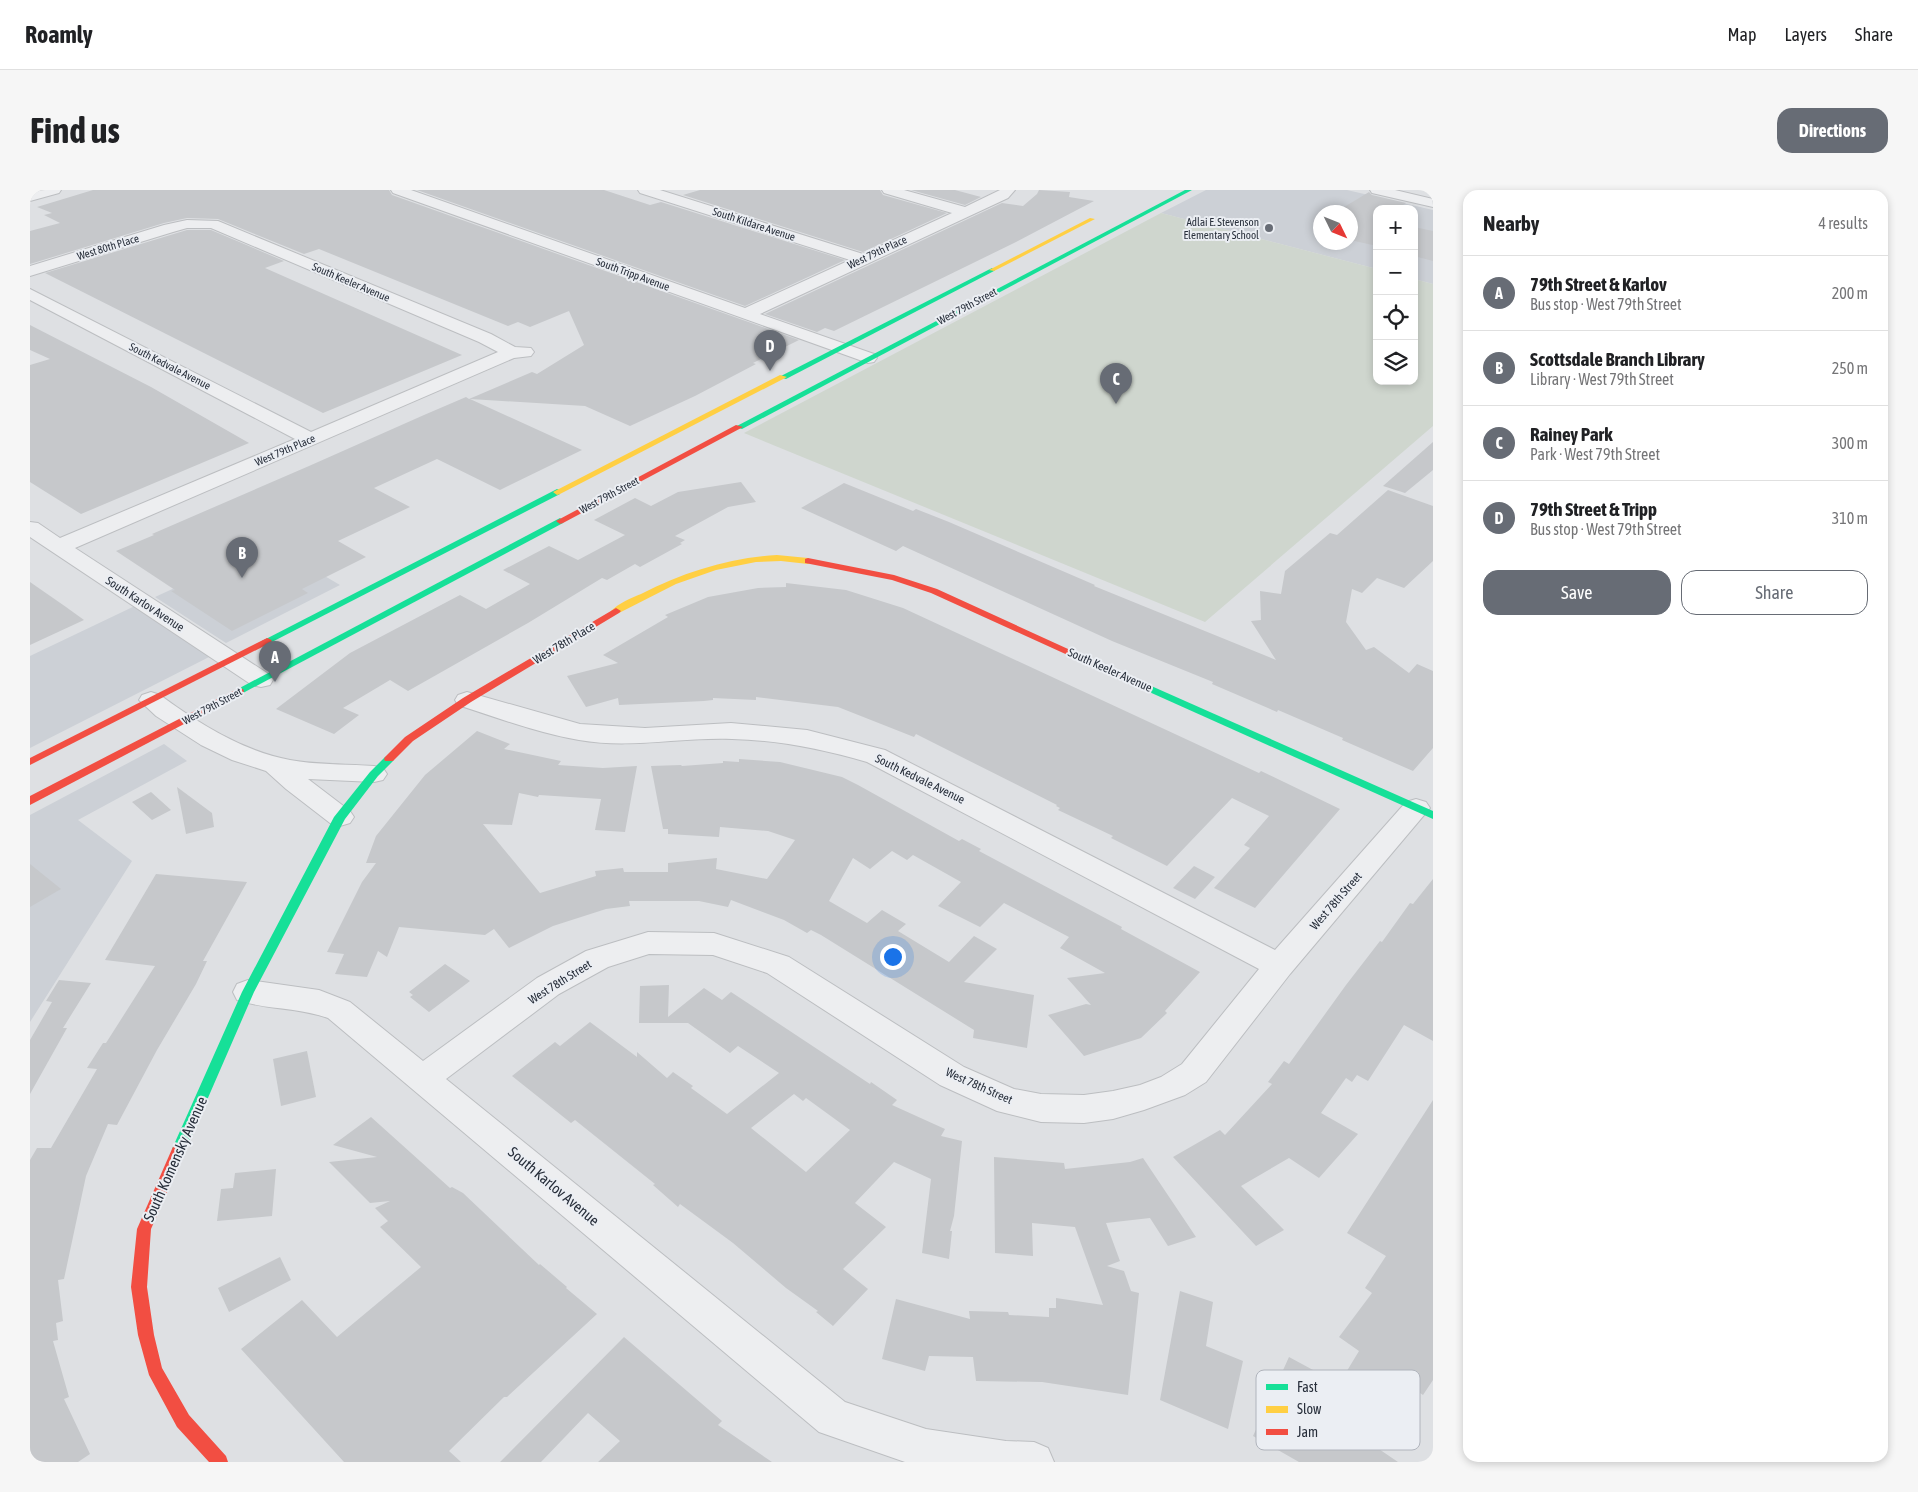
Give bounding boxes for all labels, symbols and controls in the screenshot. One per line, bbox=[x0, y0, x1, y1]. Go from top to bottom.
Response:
text: Roamly bbox=[25, 21, 93, 48]
text: Map bbox=[1727, 24, 1756, 45]
text: Layers bbox=[1784, 24, 1827, 45]
text: Share bbox=[1855, 24, 1893, 45]
button: Directions bbox=[1777, 108, 1888, 153]
text: Find us bbox=[30, 110, 120, 150]
street label: South Kildare Avenue bbox=[711, 205, 797, 243]
north arrow bbox=[1313, 205, 1358, 250]
map controls bbox=[1373, 205, 1418, 385]
button: + bbox=[1373, 205, 1418, 250]
text: Nearby bbox=[1483, 211, 1539, 235]
text: 4 results bbox=[1818, 214, 1868, 232]
place label: Adlai E. Stevenson Elementary School bbox=[1183, 216, 1259, 241]
marker: Adlai E. Stevenson Elementary School bbox=[1263, 222, 1275, 234]
street label: West 80th Place bbox=[76, 232, 140, 262]
street label: West 79th Place bbox=[845, 233, 909, 271]
button: − bbox=[1373, 250, 1418, 295]
street label: South Tripp Avenue bbox=[595, 255, 671, 293]
street label: South Keeler Avenue bbox=[310, 260, 392, 304]
text: 79th Street & Karlov bbox=[1530, 273, 1667, 295]
text: A bbox=[1495, 284, 1503, 302]
text: 200 m bbox=[1832, 284, 1868, 302]
street label: West 79th Street bbox=[935, 285, 999, 327]
button: locate bbox=[1373, 295, 1418, 340]
text: Bus stop · West 79th Street bbox=[1530, 295, 1682, 313]
pin: D bbox=[754, 330, 786, 371]
street label: South Kedvale Avenue bbox=[127, 340, 213, 392]
button: layers bbox=[1373, 340, 1418, 385]
text: Scottsdale Branch Library bbox=[1530, 348, 1705, 370]
text: B bbox=[1495, 359, 1503, 377]
text: 250 m bbox=[1832, 359, 1868, 377]
pin: C bbox=[1100, 363, 1132, 404]
text: Library · West 79th Street bbox=[1530, 370, 1674, 388]
text: Rainey Park bbox=[1530, 423, 1613, 445]
street label: West 79th Place bbox=[253, 432, 317, 468]
text: C bbox=[1495, 434, 1503, 452]
text: 300 m bbox=[1832, 434, 1868, 452]
text: Park · West 79th Street bbox=[1530, 445, 1660, 463]
street label: West 79th Street bbox=[577, 474, 641, 516]
text: 79th Street & Tripp bbox=[1530, 498, 1657, 520]
text: D bbox=[1495, 509, 1503, 527]
text: 310 m bbox=[1832, 509, 1868, 527]
text: Bus stop · West 79th Street bbox=[1530, 520, 1682, 538]
pin: B bbox=[226, 537, 258, 578]
button: Save bbox=[1483, 570, 1671, 615]
button: Share bbox=[1681, 570, 1868, 615]
street label: South Karlov Avenue bbox=[103, 573, 187, 635]
street label: West 78th Place bbox=[530, 619, 598, 667]
pin: A bbox=[259, 641, 291, 682]
street label: South Keeler Avenue bbox=[1066, 645, 1154, 695]
street label: West 79th Street bbox=[180, 685, 244, 727]
street label: South Kedvale Avenue bbox=[873, 751, 967, 807]
street label: West 78th Street bbox=[1307, 869, 1365, 933]
your location bbox=[880, 944, 906, 970]
street label: West 78th Street bbox=[526, 957, 595, 1007]
street label: West 78th Street bbox=[943, 1065, 1015, 1107]
street label: South Komensky Avenue bbox=[140, 1094, 210, 1224]
street label: South Karlov Avenue bbox=[505, 1143, 603, 1229]
legend bbox=[1256, 1370, 1420, 1450]
text: Fast bbox=[1297, 1379, 1318, 1395]
text: Slow bbox=[1297, 1401, 1322, 1417]
text: Jam bbox=[1297, 1424, 1318, 1440]

